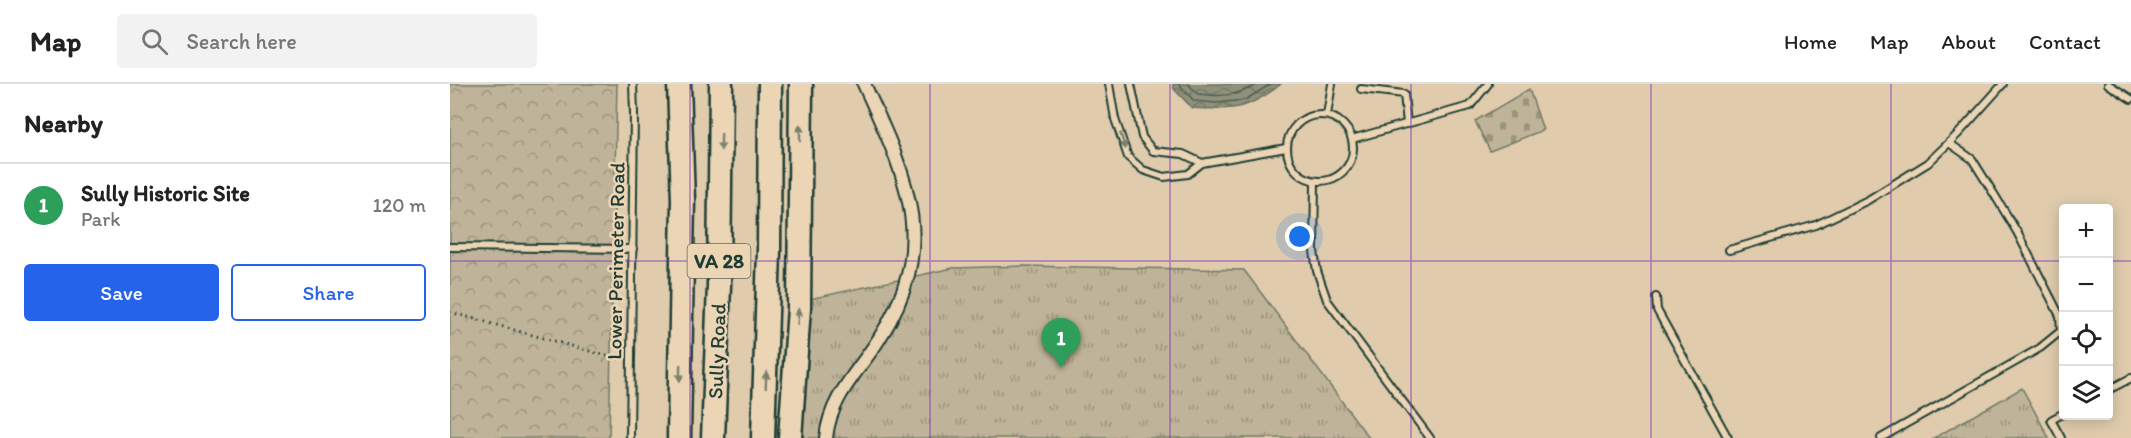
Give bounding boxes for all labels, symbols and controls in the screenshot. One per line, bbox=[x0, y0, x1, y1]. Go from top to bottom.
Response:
search box bbox=[117, 14, 537, 68]
text: Map bbox=[30, 24, 81, 58]
icon: search bbox=[138, 25, 171, 58]
text: Search here bbox=[186, 28, 297, 55]
text: Home bbox=[1784, 29, 1837, 54]
text: Map bbox=[1870, 29, 1909, 54]
text: About bbox=[1942, 29, 1996, 54]
text: Contact bbox=[2029, 29, 2101, 54]
text: Nearby bbox=[24, 107, 103, 139]
one-way arrow bbox=[795, 124, 805, 143]
one-way arrow bbox=[1118, 132, 1128, 150]
one-way arrow bbox=[716, 133, 726, 152]
street label: Lower Perimeter Road bbox=[601, 161, 630, 360]
text: Sully Historic Site bbox=[81, 180, 250, 207]
text: 1 bbox=[39, 193, 48, 217]
text: 120 m bbox=[373, 193, 426, 217]
map controls bbox=[2059, 204, 2113, 420]
button: + bbox=[2059, 204, 2113, 258]
text: Park bbox=[81, 207, 120, 231]
your location bbox=[1285, 222, 1314, 251]
road number: VA 28 bbox=[688, 244, 750, 278]
button: − bbox=[2059, 258, 2113, 312]
button: Save bbox=[24, 264, 219, 321]
button: Share bbox=[231, 264, 426, 321]
street label: Sully Road bbox=[702, 302, 731, 399]
one-way arrow bbox=[794, 307, 803, 326]
button: locate bbox=[2059, 312, 2113, 366]
pin: 1 bbox=[1042, 318, 1080, 368]
one-way arrow bbox=[675, 363, 685, 382]
button: layers bbox=[2059, 366, 2113, 420]
one-way arrow bbox=[761, 370, 770, 389]

